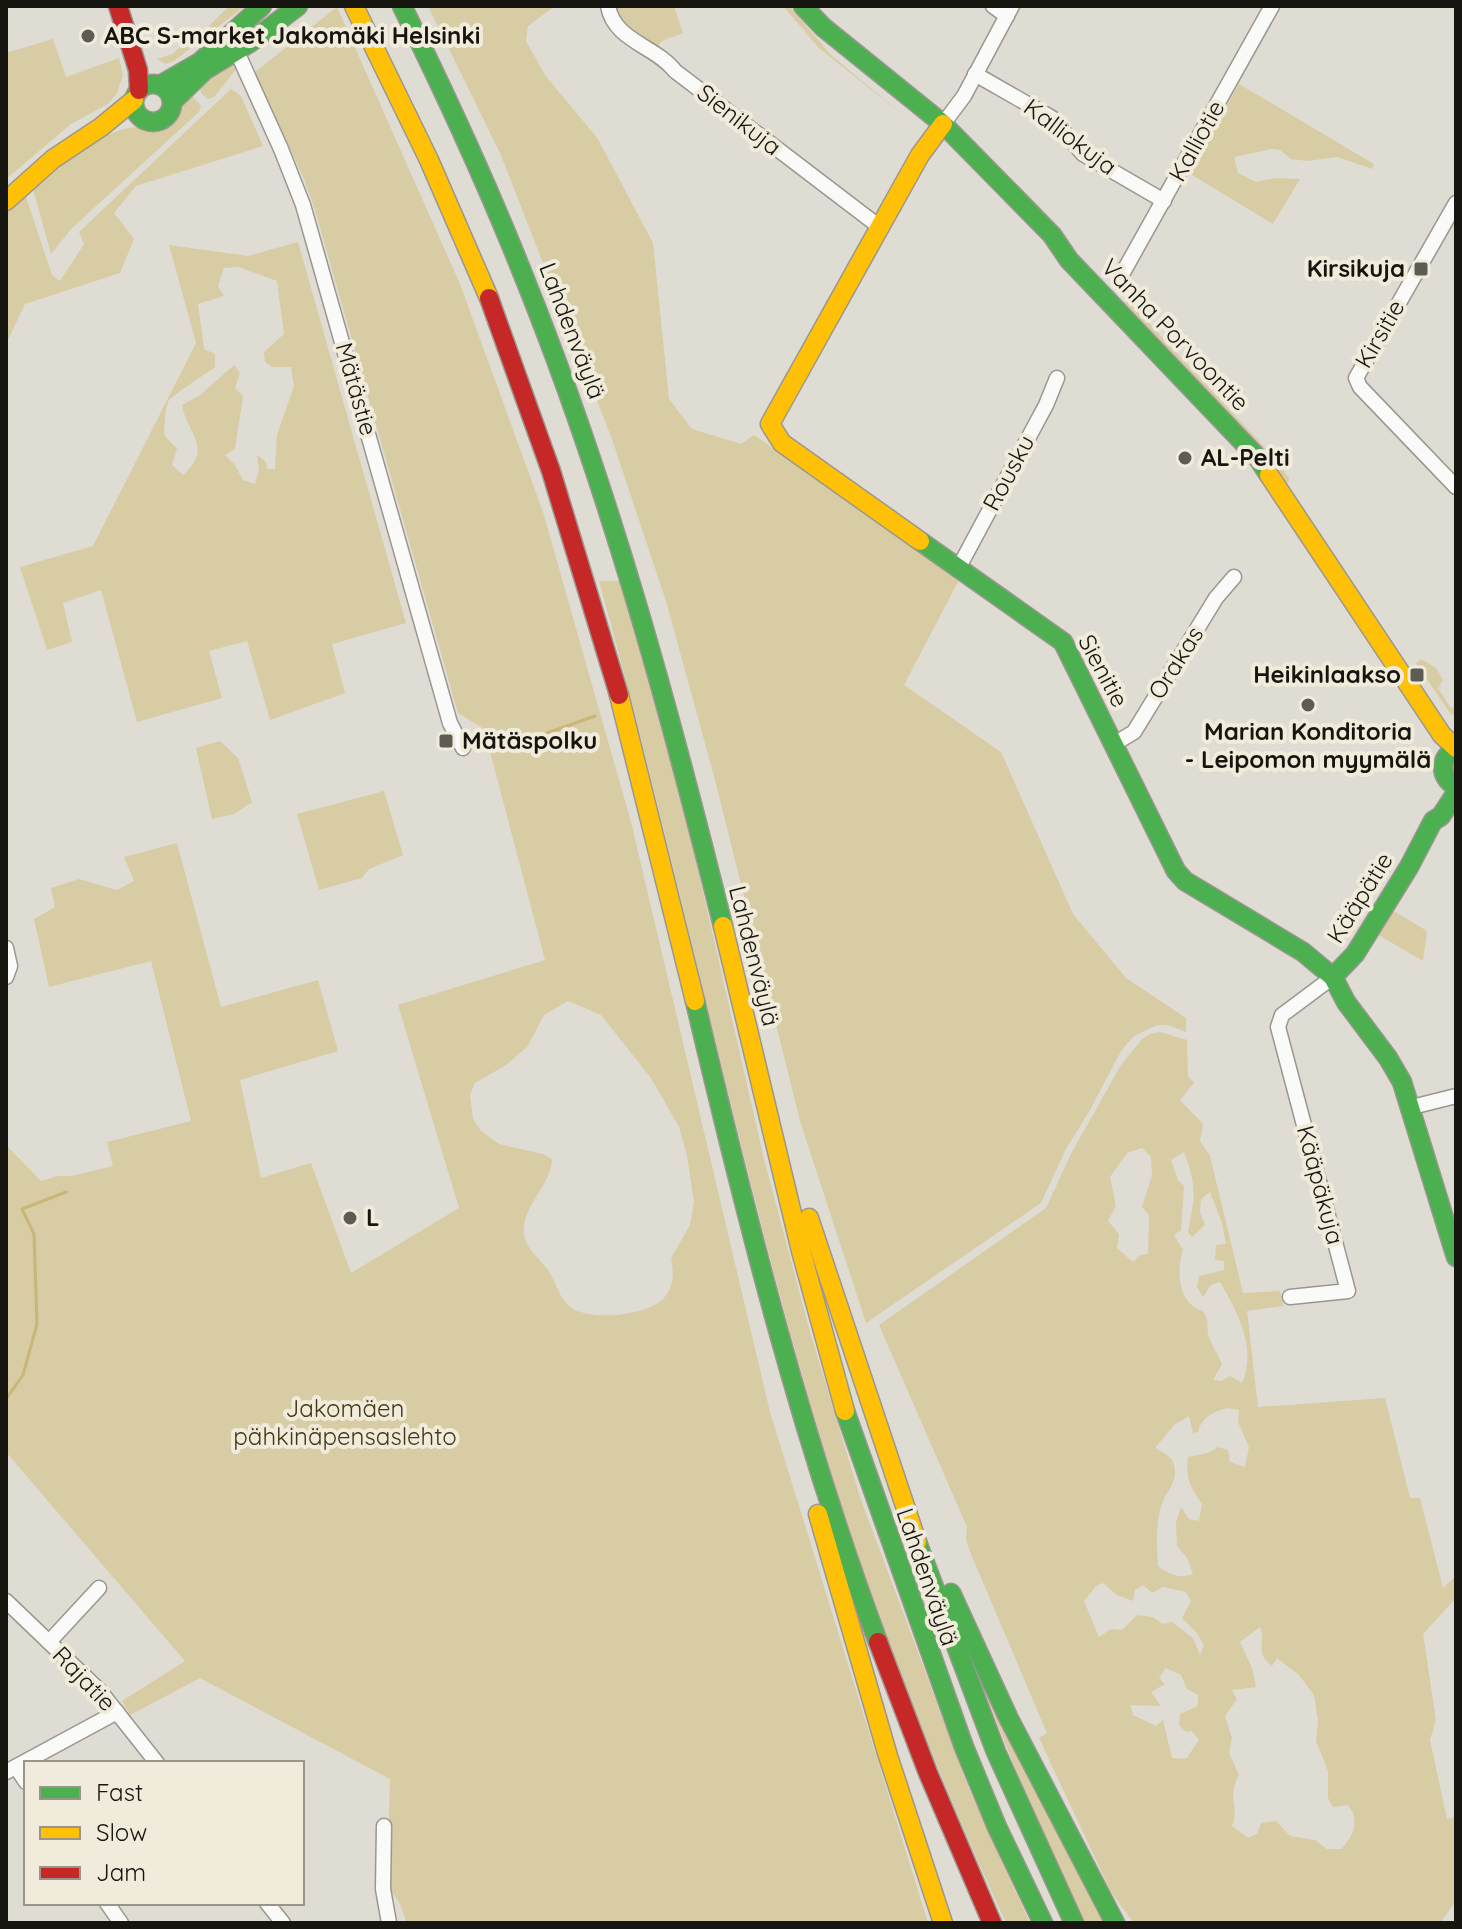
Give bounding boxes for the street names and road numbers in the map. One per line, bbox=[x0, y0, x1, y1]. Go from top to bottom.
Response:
street label: Sienikuja bbox=[692, 77, 788, 161]
street label: Kalliokuja bbox=[1018, 91, 1123, 181]
street label: Kalliotie bbox=[1162, 95, 1231, 186]
street label: Vanha Porvoontie bbox=[1095, 252, 1256, 417]
street label: Lahdenväylä bbox=[533, 258, 613, 403]
street label: Kirsitie bbox=[1348, 294, 1411, 373]
street label: Mätästie bbox=[329, 339, 384, 439]
street label: Rousku bbox=[976, 429, 1041, 516]
street label: Orakas bbox=[1141, 620, 1209, 705]
street label: Sienitie bbox=[1072, 629, 1135, 712]
street label: Kääpätie bbox=[1320, 847, 1399, 948]
street label: Lahdenväylä bbox=[723, 882, 787, 1029]
street label: Kääpäkuja bbox=[1291, 1122, 1351, 1248]
street label: Lahdenväylä bbox=[890, 1504, 966, 1649]
street label: Rajatie bbox=[47, 1640, 123, 1717]

